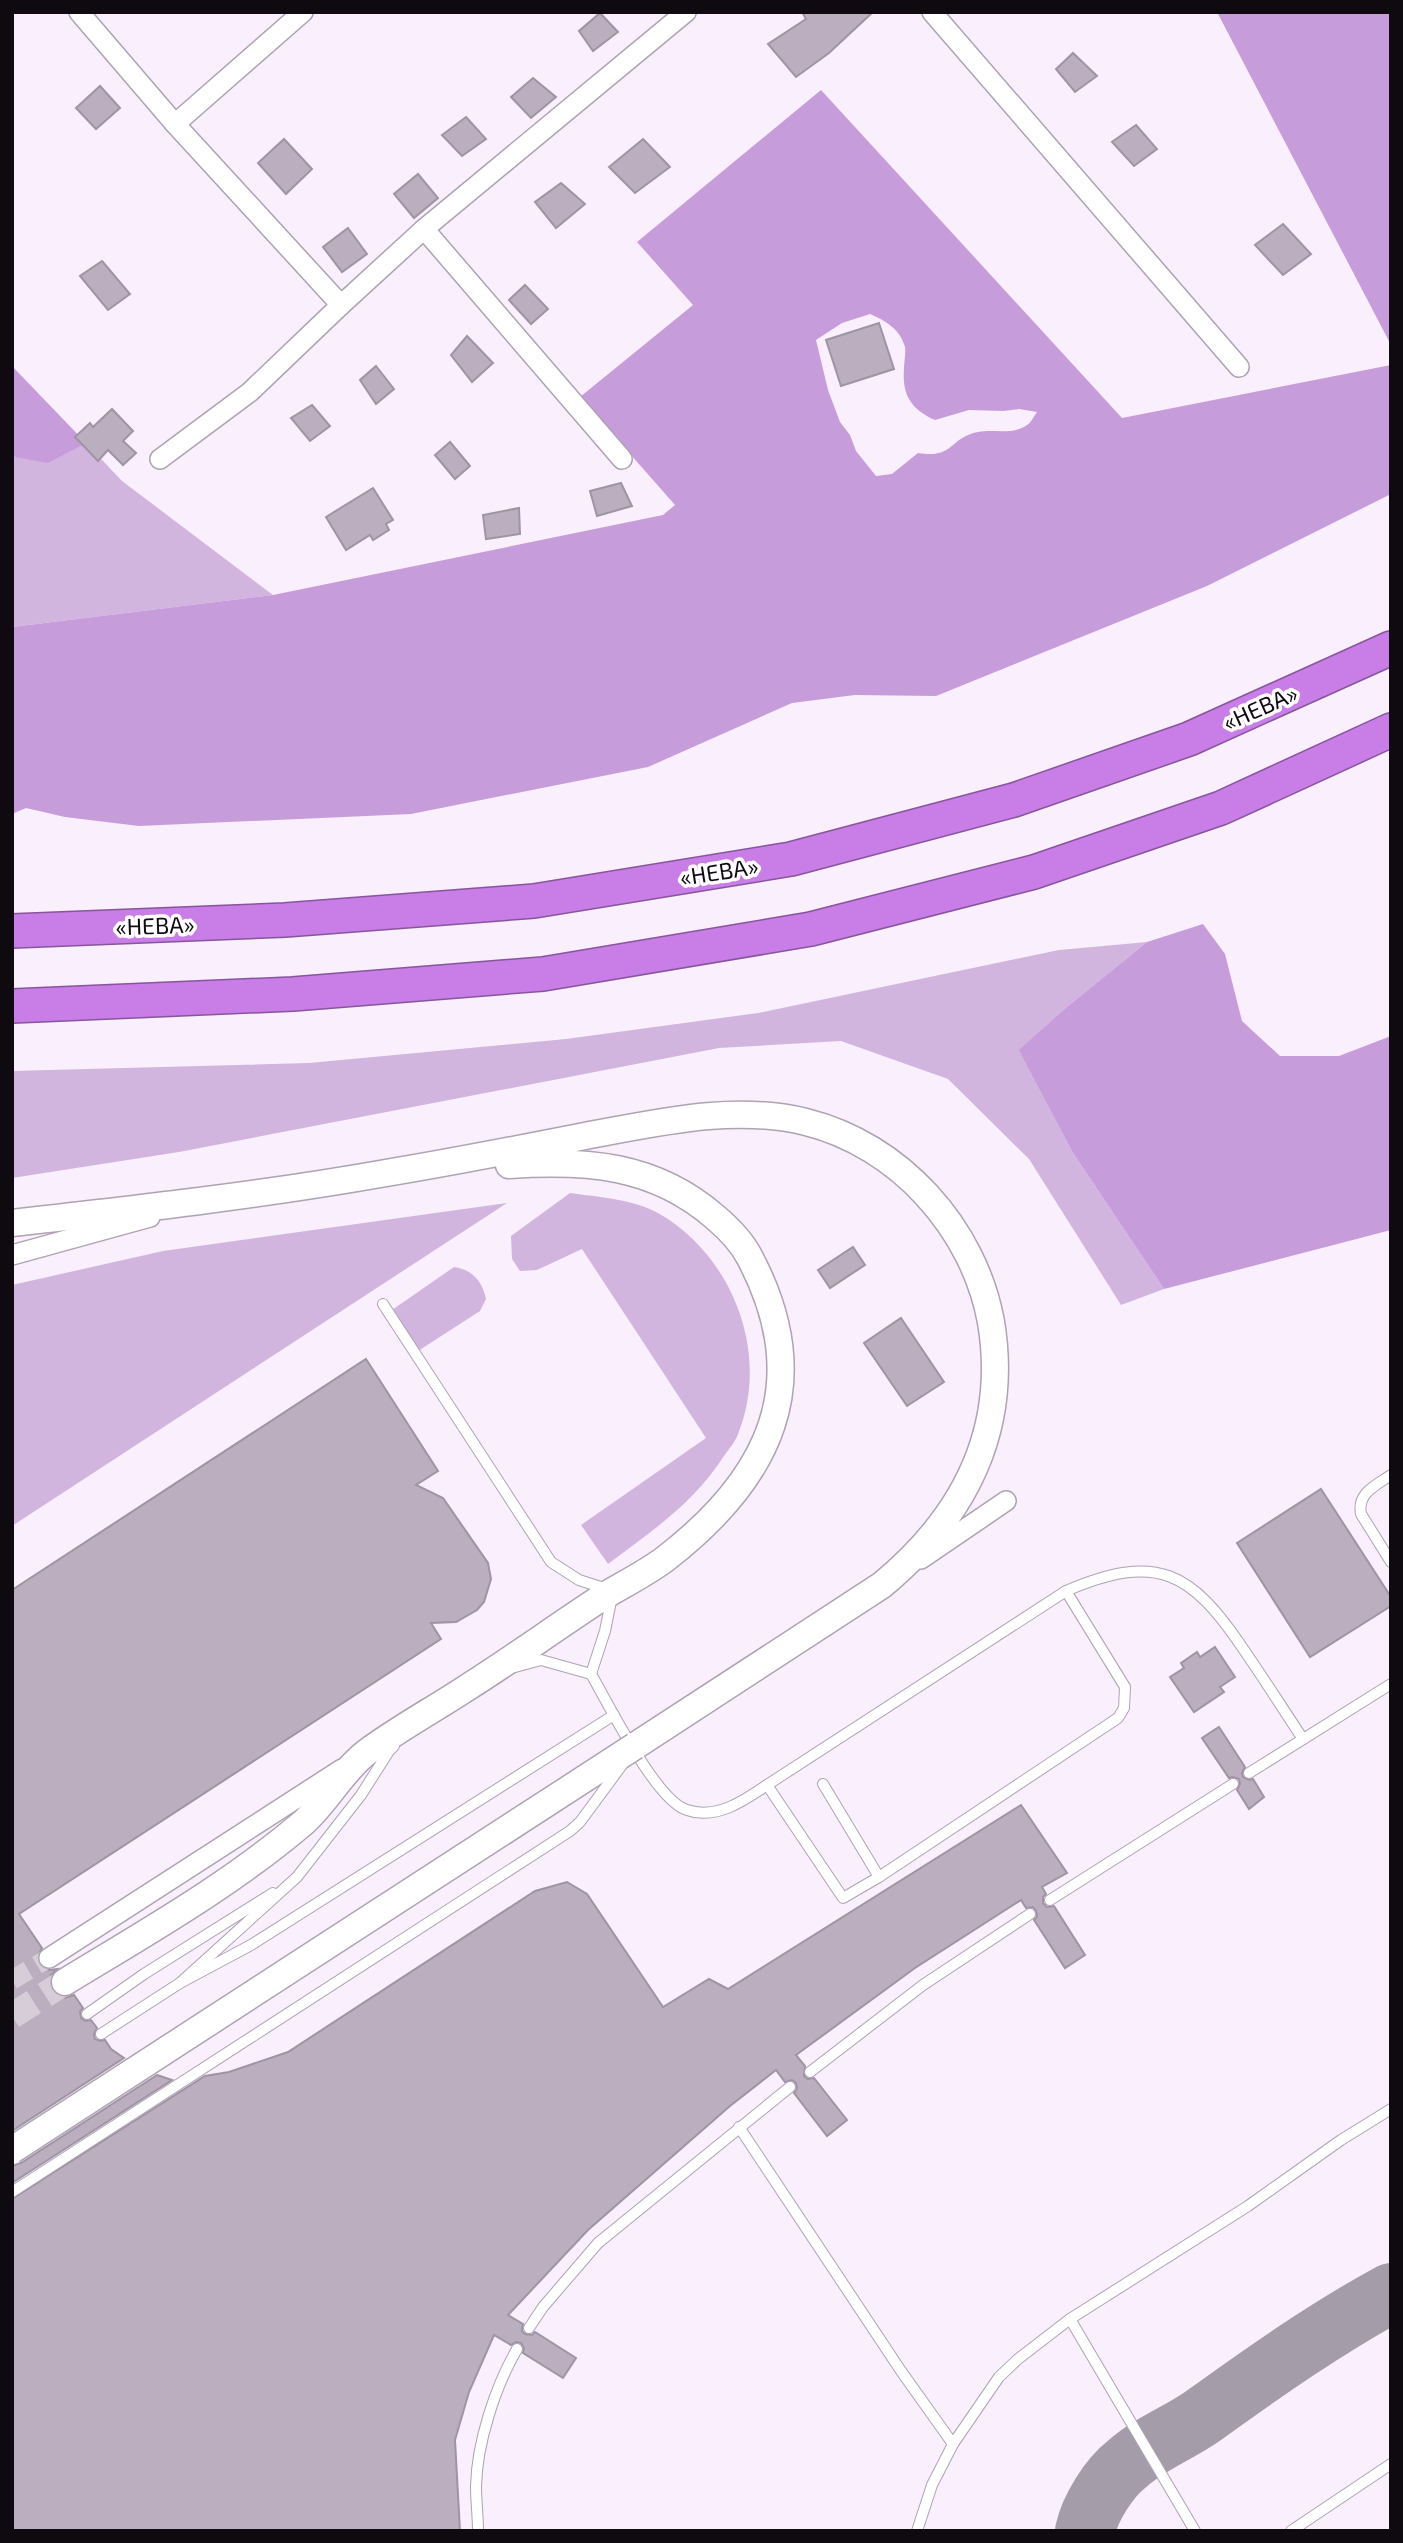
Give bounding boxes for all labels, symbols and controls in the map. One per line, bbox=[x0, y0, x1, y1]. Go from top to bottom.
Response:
street label: «НЕВА» bbox=[1218, 678, 1302, 736]
street label: «НЕВА» bbox=[678, 851, 760, 891]
street label: «НЕВА» bbox=[115, 910, 195, 940]

